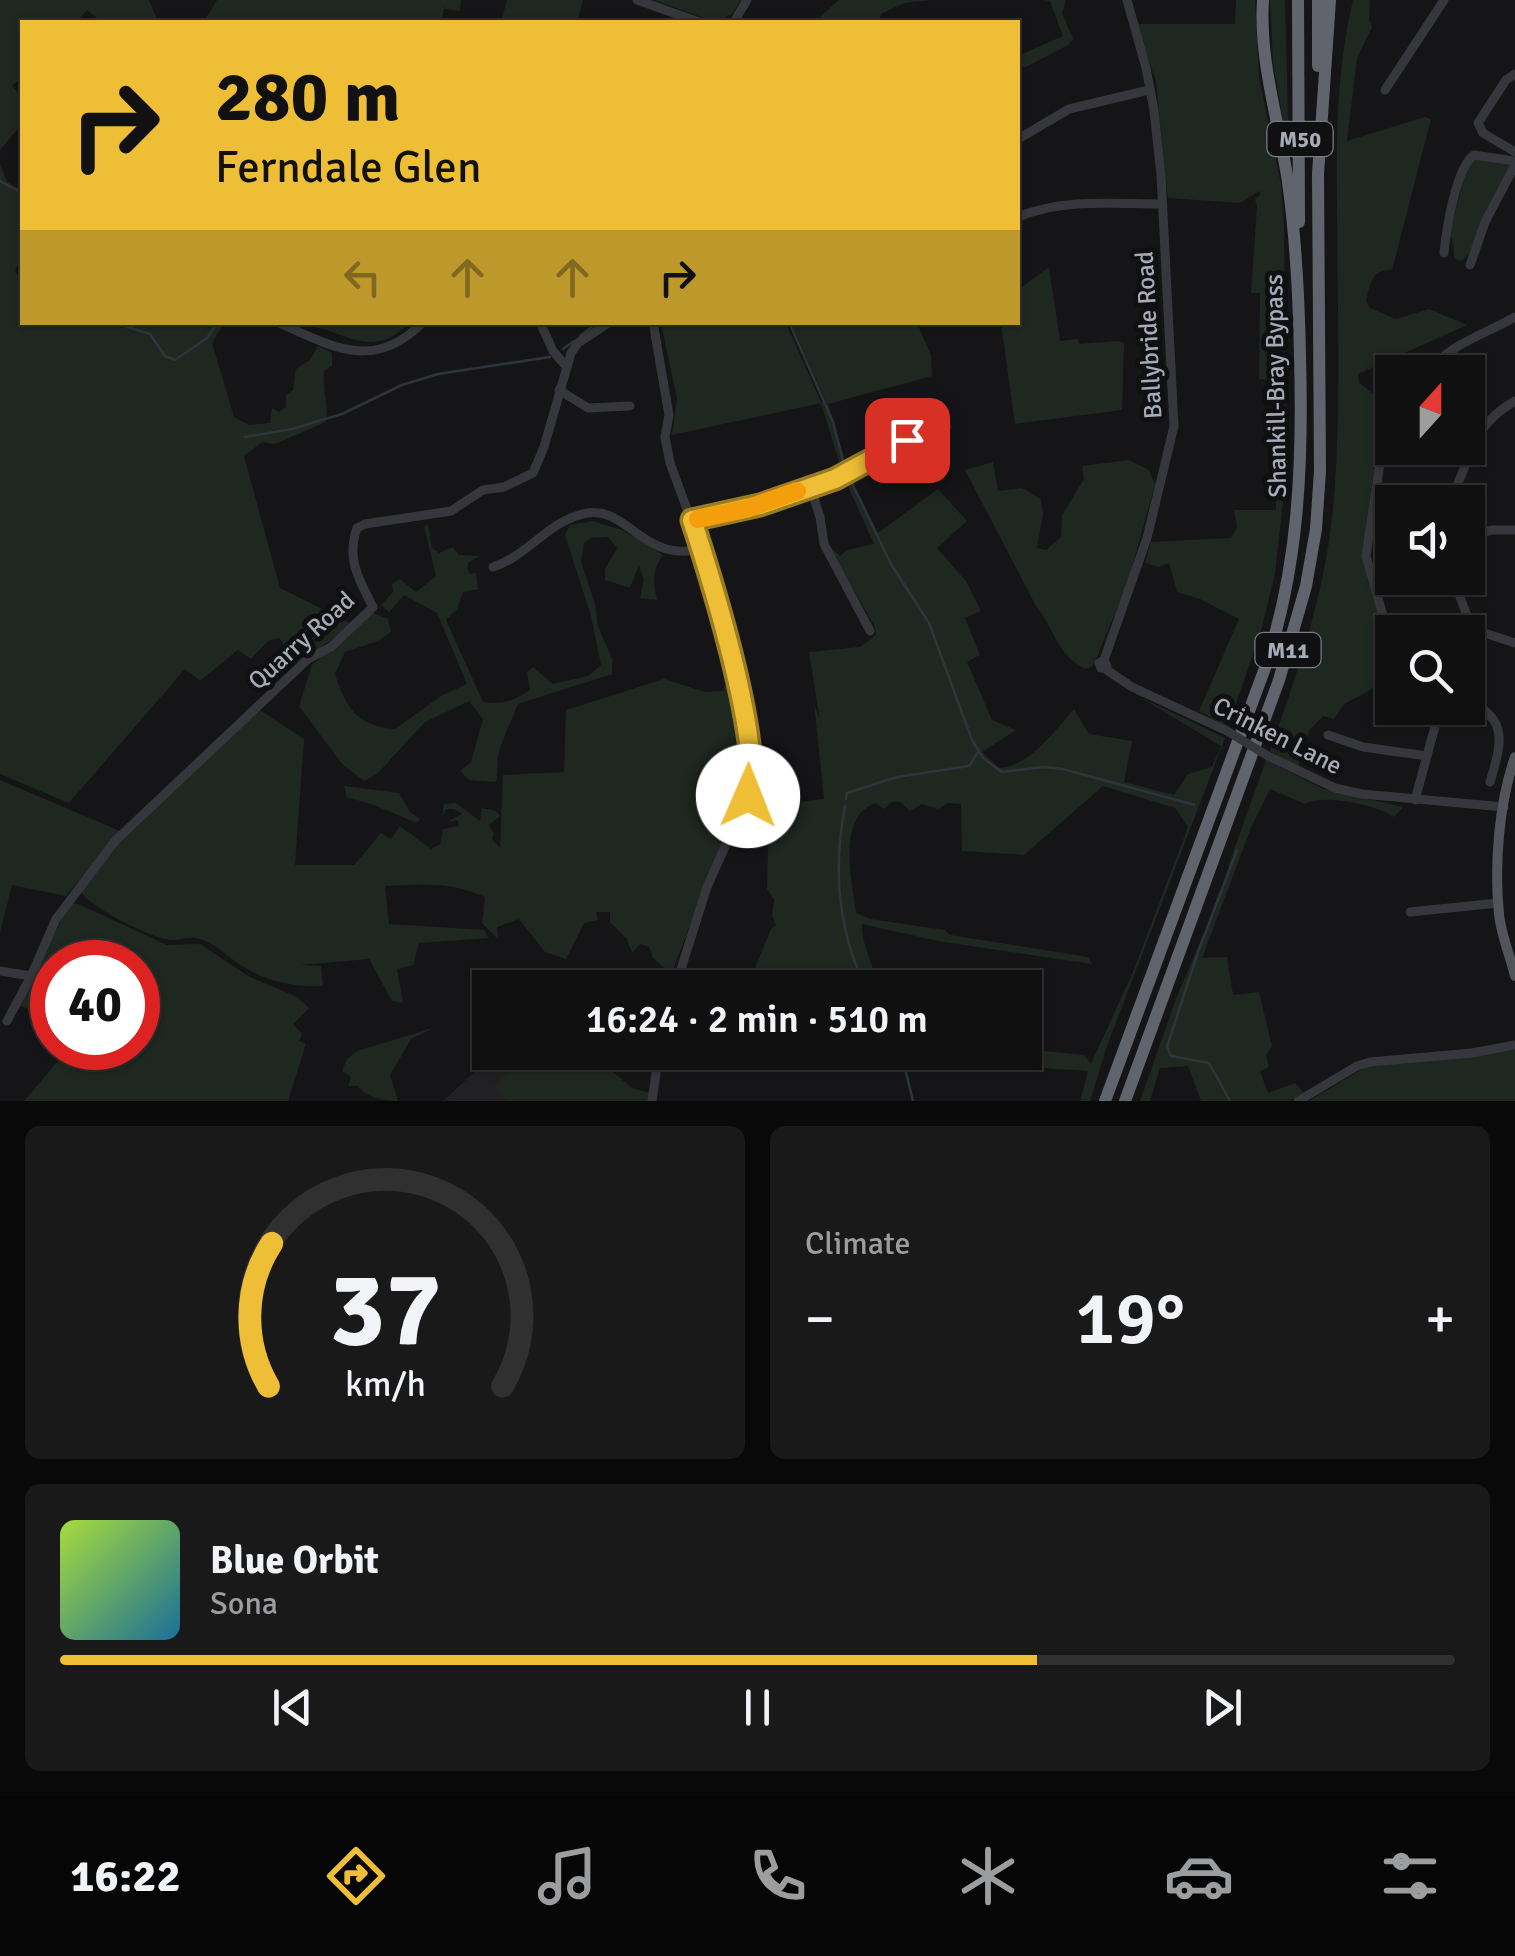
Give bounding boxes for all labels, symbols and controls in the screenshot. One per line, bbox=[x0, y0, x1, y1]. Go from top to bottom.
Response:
text: 280 m bbox=[215, 54, 400, 140]
icon: right bbox=[50, 60, 180, 190]
road number: M50 bbox=[1268, 122, 1332, 156]
text: Ferndale Glen bbox=[215, 140, 481, 195]
icon: left bbox=[335, 250, 390, 305]
icon: ahead bbox=[440, 250, 495, 305]
icon: ahead bbox=[545, 250, 600, 305]
icon: right bbox=[650, 250, 705, 305]
street label: Ballybride Road bbox=[1129, 250, 1168, 420]
street label: Shankill-Bray Bypass bbox=[1258, 274, 1293, 498]
north arrow bbox=[1375, 355, 1485, 465]
map controls bbox=[1375, 355, 1485, 725]
pin bbox=[865, 398, 950, 483]
icon: arrive bbox=[880, 413, 935, 468]
button: sound bbox=[1375, 485, 1485, 595]
street label: Quarry Road bbox=[242, 585, 361, 696]
button: search bbox=[1375, 615, 1485, 725]
road number: M11 bbox=[1256, 633, 1320, 667]
street label: Crinken Lane bbox=[1208, 690, 1347, 781]
position arrow bbox=[696, 744, 800, 848]
speed limit sign: 40 bbox=[30, 940, 160, 1070]
text: 16:24 · 2 min · 510 m bbox=[586, 996, 928, 1043]
text: Climate bbox=[805, 1224, 911, 1263]
text: 37 bbox=[329, 1246, 441, 1374]
text: 19° bbox=[1075, 1272, 1185, 1365]
text: − bbox=[805, 1285, 835, 1353]
text: + bbox=[1425, 1285, 1455, 1353]
text: km/h bbox=[345, 1362, 425, 1406]
text: Blue Orbit bbox=[210, 1537, 379, 1584]
text: Sona bbox=[210, 1584, 278, 1623]
icon: previous bbox=[265, 1680, 320, 1735]
icon: pause bbox=[730, 1680, 785, 1735]
icon: next bbox=[1195, 1680, 1250, 1735]
icon: directions bbox=[321, 1841, 391, 1911]
icon: music bbox=[532, 1841, 602, 1911]
icon: phone bbox=[743, 1841, 813, 1911]
icon: climate bbox=[953, 1841, 1023, 1911]
icon: car bbox=[1164, 1841, 1234, 1911]
icon: filters bbox=[1375, 1841, 1445, 1911]
text: 16:22 bbox=[70, 1849, 181, 1904]

